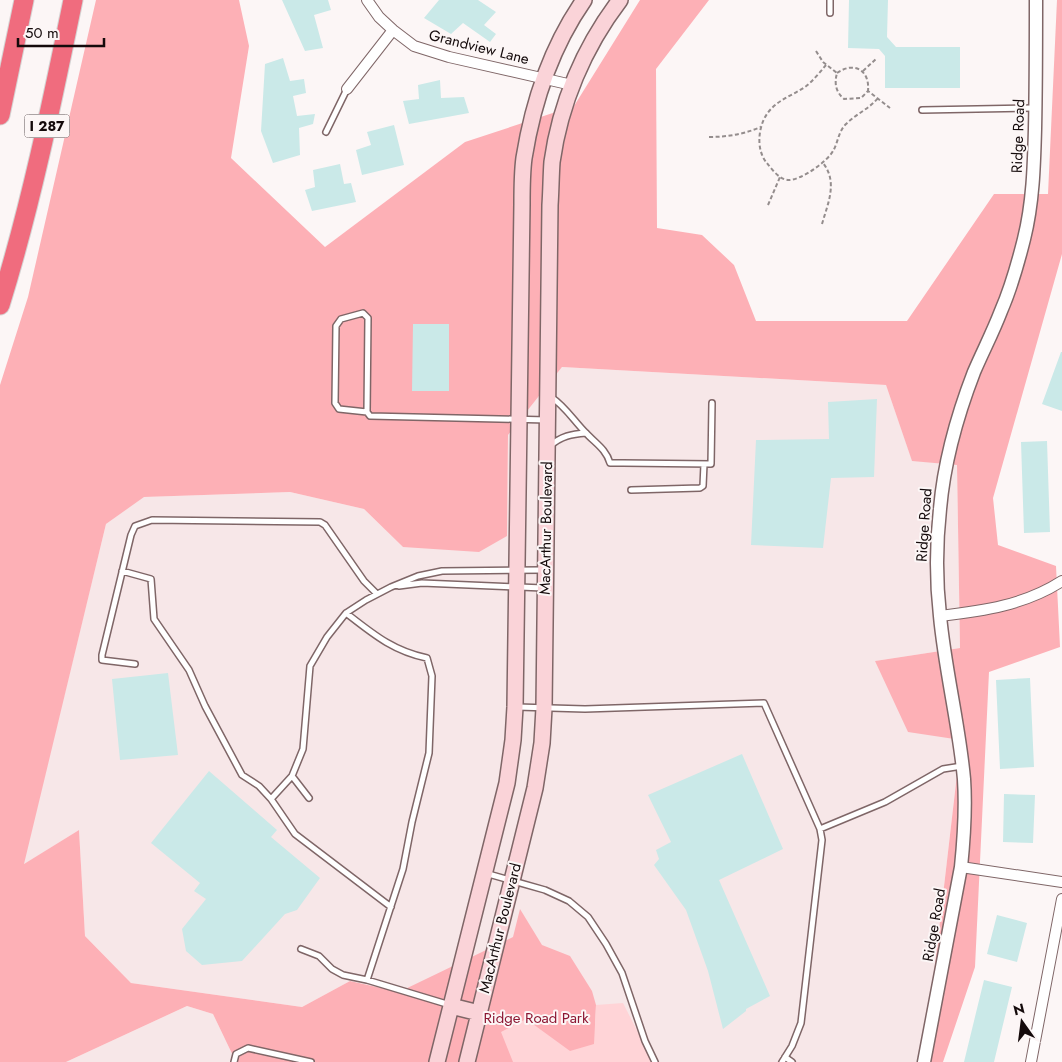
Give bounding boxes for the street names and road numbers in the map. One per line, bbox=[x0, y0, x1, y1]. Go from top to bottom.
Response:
street label: Grandview Lane bbox=[427, 24, 532, 70]
street label: Ridge Road bbox=[1006, 99, 1030, 173]
road number: I 287 bbox=[24, 114, 70, 138]
street label: MacArthur Boulevard bbox=[534, 461, 558, 595]
street label: Ridge Road bbox=[910, 487, 938, 563]
street label: MacArthur Boulevard bbox=[473, 861, 527, 995]
street label: Ridge Road bbox=[917, 887, 951, 963]

